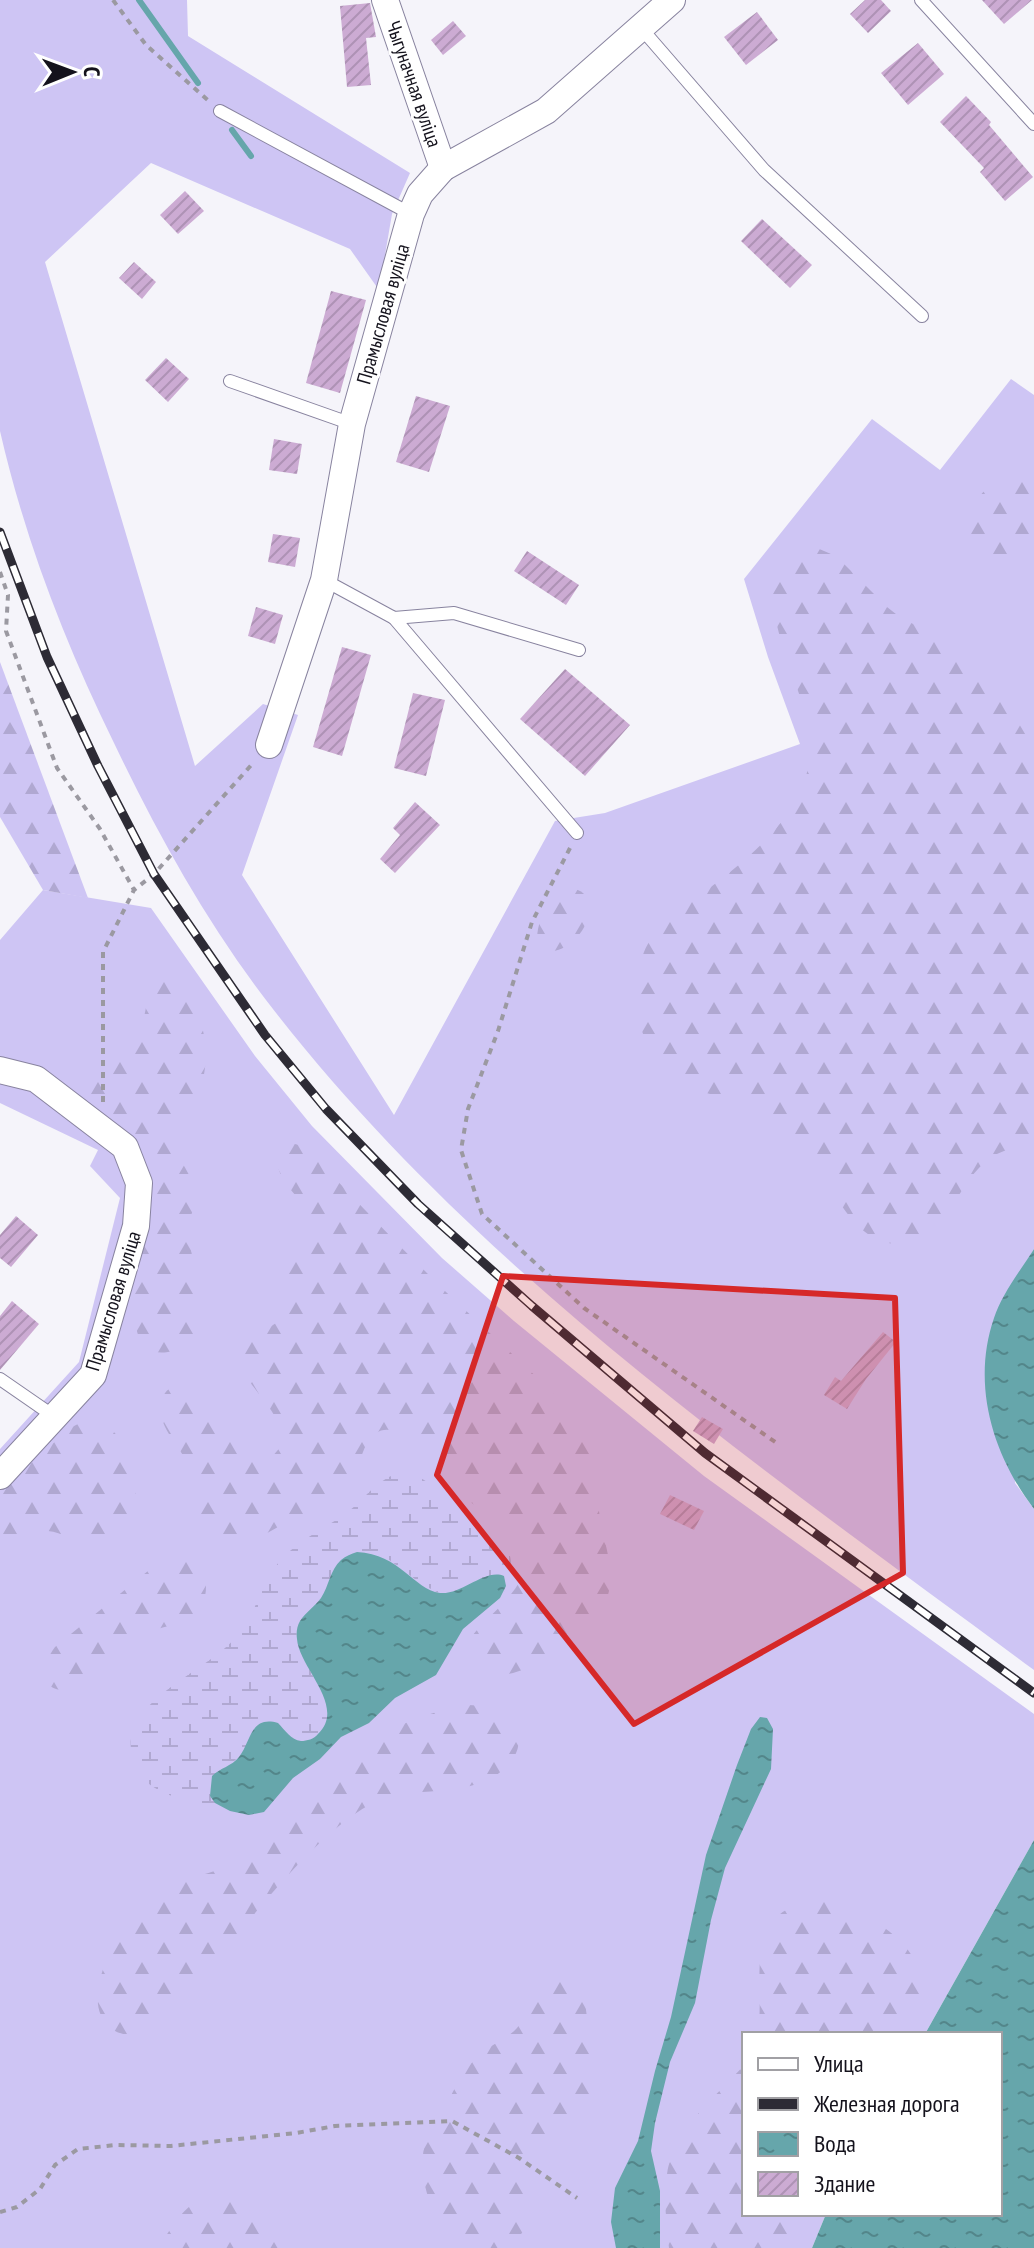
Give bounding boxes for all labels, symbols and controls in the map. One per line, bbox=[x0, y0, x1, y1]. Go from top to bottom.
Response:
street label: Чыгуначная вуліца bbox=[380, 17, 448, 151]
north arrow bbox=[32, 32, 112, 112]
text: С bbox=[78, 66, 106, 77]
street label: Прамысловая вуліца bbox=[351, 241, 415, 387]
street label: Прамысловая вуліца bbox=[79, 1228, 147, 1374]
legend bbox=[742, 2032, 1002, 2216]
text: Улица bbox=[814, 2048, 864, 2079]
text: Железная дорога bbox=[813, 2088, 960, 2119]
text: Вода bbox=[814, 2128, 856, 2159]
text: Здание bbox=[814, 2168, 875, 2199]

